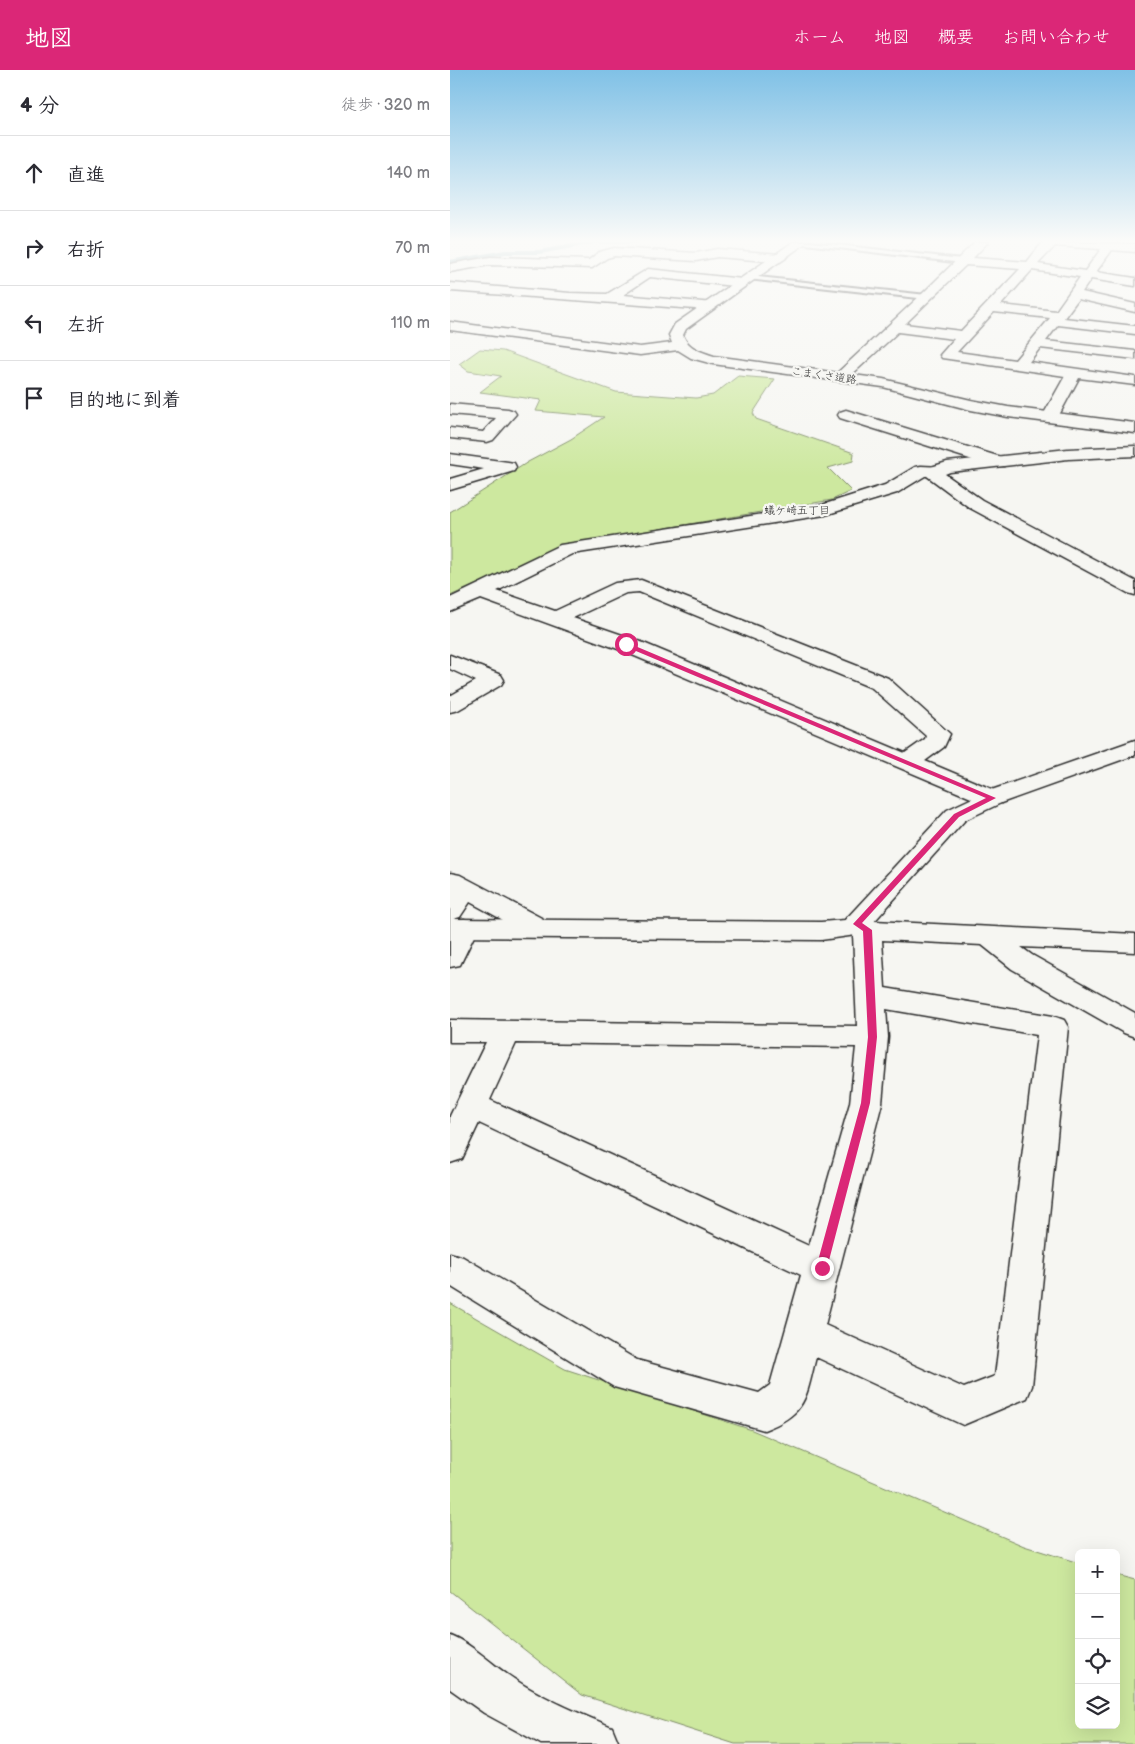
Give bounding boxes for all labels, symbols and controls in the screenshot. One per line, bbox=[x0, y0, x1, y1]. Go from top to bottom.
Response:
text: 地図 bbox=[25, 24, 73, 53]
text: ホーム bbox=[793, 27, 846, 48]
text: 地図 bbox=[874, 27, 910, 48]
text: 概要 bbox=[938, 27, 974, 48]
text: お問い合わせ bbox=[1002, 27, 1110, 48]
text: 4 分 bbox=[20, 93, 59, 118]
text: 徒歩 · 320 m bbox=[341, 96, 430, 115]
icon: ahead bbox=[20, 159, 48, 187]
text: 直進 bbox=[67, 164, 105, 187]
text: 140 m bbox=[387, 164, 430, 183]
icon: right bbox=[20, 234, 48, 262]
text: 右折 bbox=[67, 239, 105, 262]
text: 70 m bbox=[395, 239, 430, 258]
icon: left bbox=[20, 309, 48, 337]
text: 左折 bbox=[67, 314, 105, 337]
text: 110 m bbox=[391, 314, 430, 333]
street label: こまくさ道路 bbox=[790, 364, 858, 387]
icon: arrive bbox=[20, 384, 48, 412]
text: 目的地に到着 bbox=[67, 389, 181, 412]
district label: 蟻ケ崎五丁目 bbox=[764, 504, 830, 517]
route start bbox=[615, 633, 638, 656]
route end bbox=[811, 1257, 834, 1280]
map controls bbox=[1075, 1549, 1120, 1729]
button: + bbox=[1075, 1549, 1120, 1594]
button: − bbox=[1075, 1594, 1120, 1639]
button: locate bbox=[1075, 1639, 1120, 1684]
button: layers bbox=[1075, 1684, 1120, 1729]

